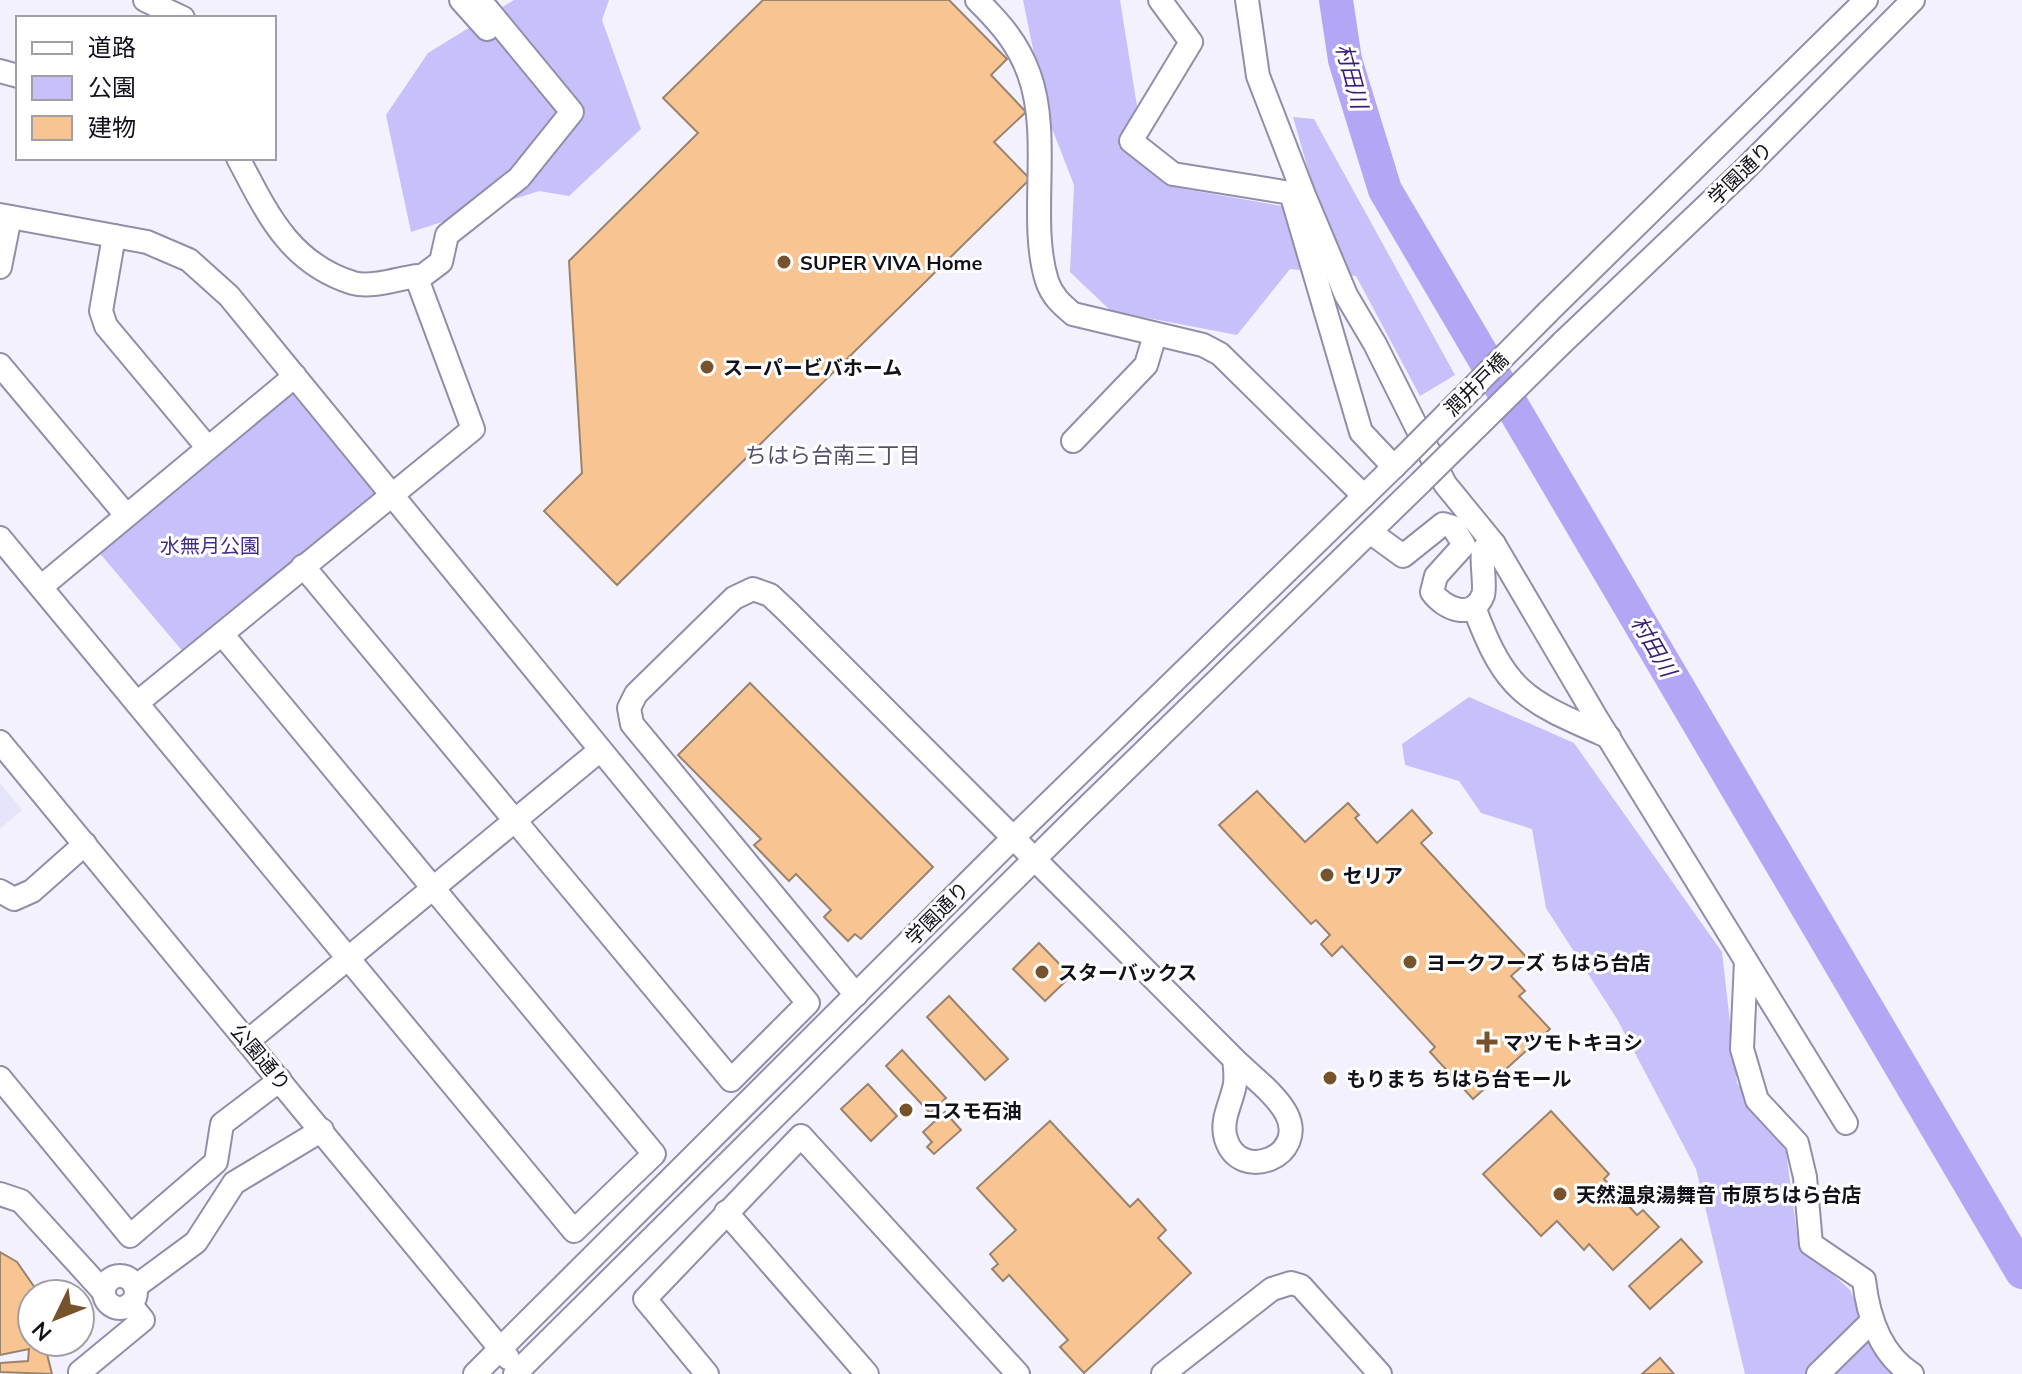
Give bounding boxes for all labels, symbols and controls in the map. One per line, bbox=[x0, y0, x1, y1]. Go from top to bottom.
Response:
legend bbox=[16, 16, 276, 160]
text: 道路 bbox=[88, 32, 136, 62]
water label: 村田川 bbox=[1330, 40, 1375, 113]
text: 公園 bbox=[88, 72, 136, 102]
text: 建物 bbox=[88, 112, 136, 142]
street label: 学園通り bbox=[1703, 136, 1777, 210]
place label: SUPER VIVA Home bbox=[800, 250, 983, 275]
marker: SUPER VIVA Home bbox=[775, 253, 793, 271]
street label: 潤井戸橋 bbox=[1439, 347, 1513, 421]
place label: スーパービバホーム bbox=[723, 355, 902, 380]
marker: スーパービバホーム bbox=[698, 358, 716, 376]
district label: ちはら台南三丁目 bbox=[745, 441, 921, 469]
park label: 水無月公園 bbox=[160, 533, 260, 558]
water label: 村田川 bbox=[1625, 610, 1684, 683]
place label: セリア bbox=[1343, 863, 1403, 888]
marker: セリア bbox=[1318, 866, 1336, 884]
street label: 学園通り bbox=[900, 876, 974, 950]
place label: ヨークフーズ ちはら台店 bbox=[1426, 950, 1650, 975]
marker: ヨークフーズ ちはら台店 bbox=[1401, 953, 1419, 971]
place label: スターバックス bbox=[1058, 960, 1197, 985]
marker: スターバックス bbox=[1033, 963, 1051, 981]
street label: 公園通り bbox=[226, 1018, 296, 1096]
place label: マツモトキヨシ bbox=[1503, 1030, 1643, 1055]
marker: マツモトキヨシ bbox=[1478, 1033, 1496, 1051]
place label: もりまち ちはら台モール bbox=[1346, 1066, 1571, 1091]
marker: もりまち ちはら台モール bbox=[1321, 1069, 1339, 1087]
place label: コスモ石油 bbox=[922, 1098, 1022, 1123]
marker: コスモ石油 bbox=[897, 1101, 915, 1119]
place label: 天然温泉湯舞音 市原ちはら台店 bbox=[1576, 1182, 1861, 1207]
marker: 天然温泉湯舞音 市原ちはら台店 bbox=[1551, 1185, 1569, 1203]
north arrow bbox=[16, 1278, 96, 1358]
text: N bbox=[25, 1316, 57, 1347]

